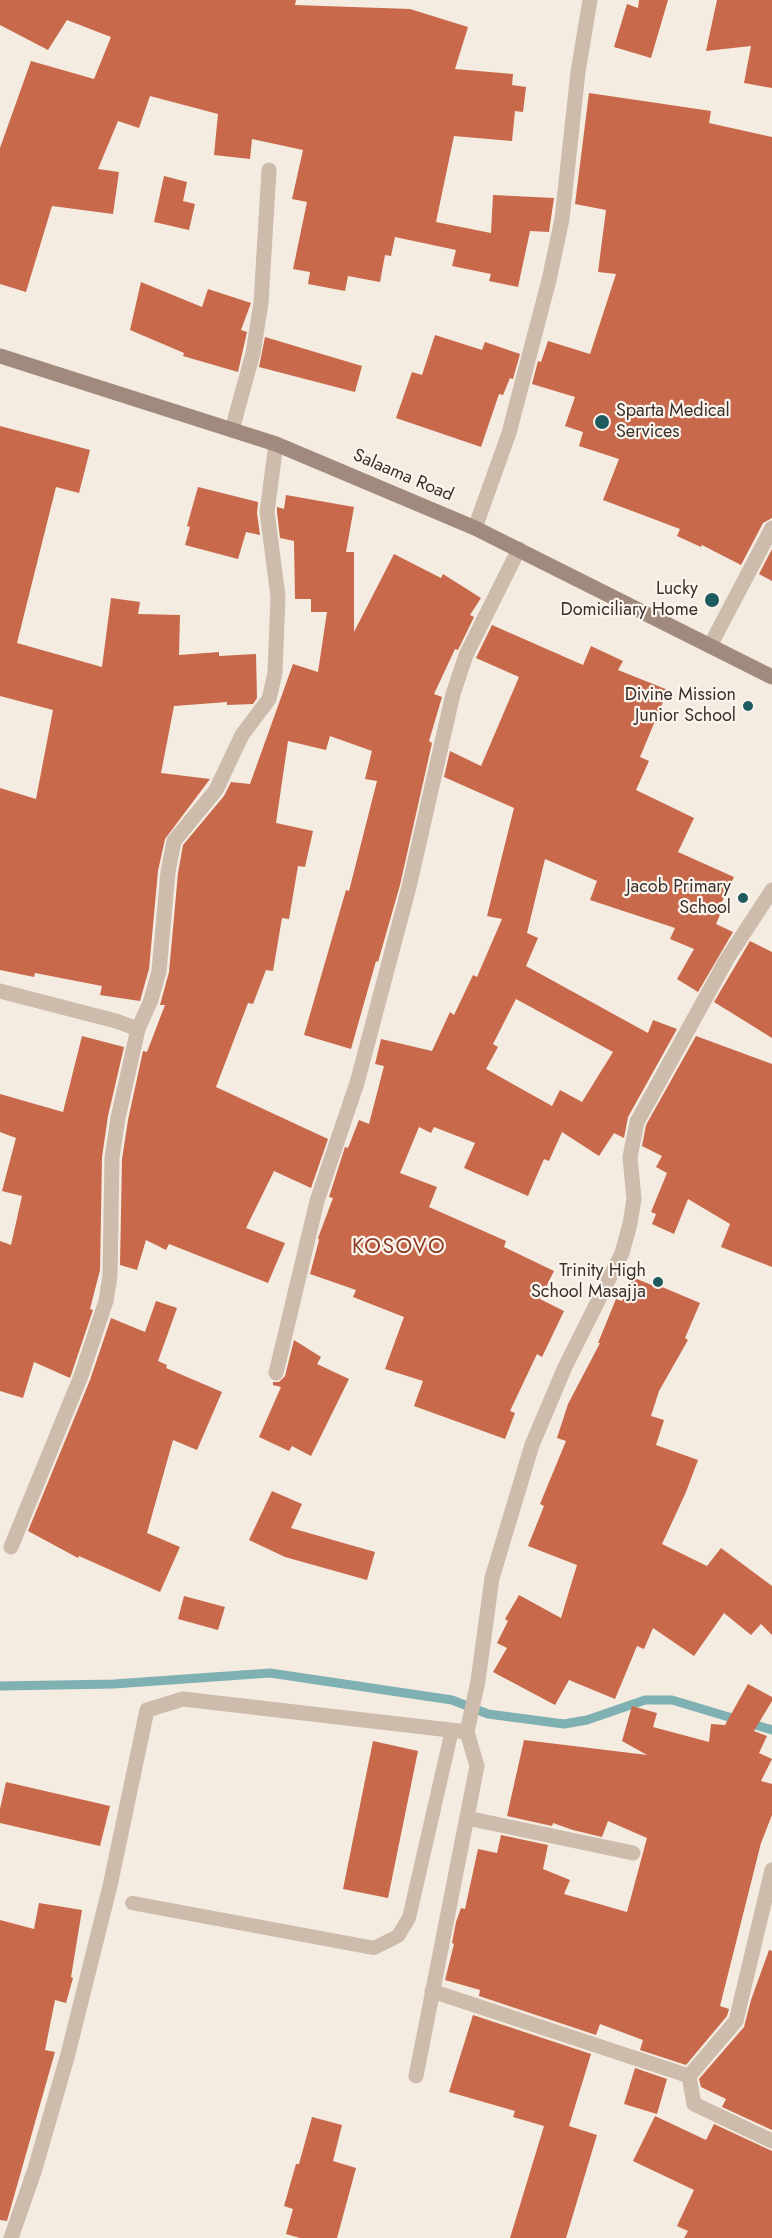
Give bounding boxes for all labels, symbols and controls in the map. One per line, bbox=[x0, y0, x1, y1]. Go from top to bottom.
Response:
place label: Sparta Medical Services bbox=[616, 401, 730, 444]
marker: Sparta Medical Services bbox=[593, 413, 611, 431]
street label: Salaama Road bbox=[350, 445, 456, 507]
place label: Lucky Domiciliary Home bbox=[560, 579, 698, 622]
marker: Lucky Domiciliary Home bbox=[703, 591, 721, 609]
place label: Divine Mission Junior School bbox=[625, 685, 736, 728]
marker: Divine Mission Junior School bbox=[741, 699, 755, 713]
place label: Jacob Primary School bbox=[626, 877, 731, 920]
marker: Jacob Primary School bbox=[736, 891, 750, 905]
district label: KOSOVO bbox=[352, 1235, 446, 1261]
place label: Trinity High School Masajja bbox=[531, 1261, 646, 1304]
marker: Trinity High School Masajja bbox=[651, 1275, 665, 1289]

